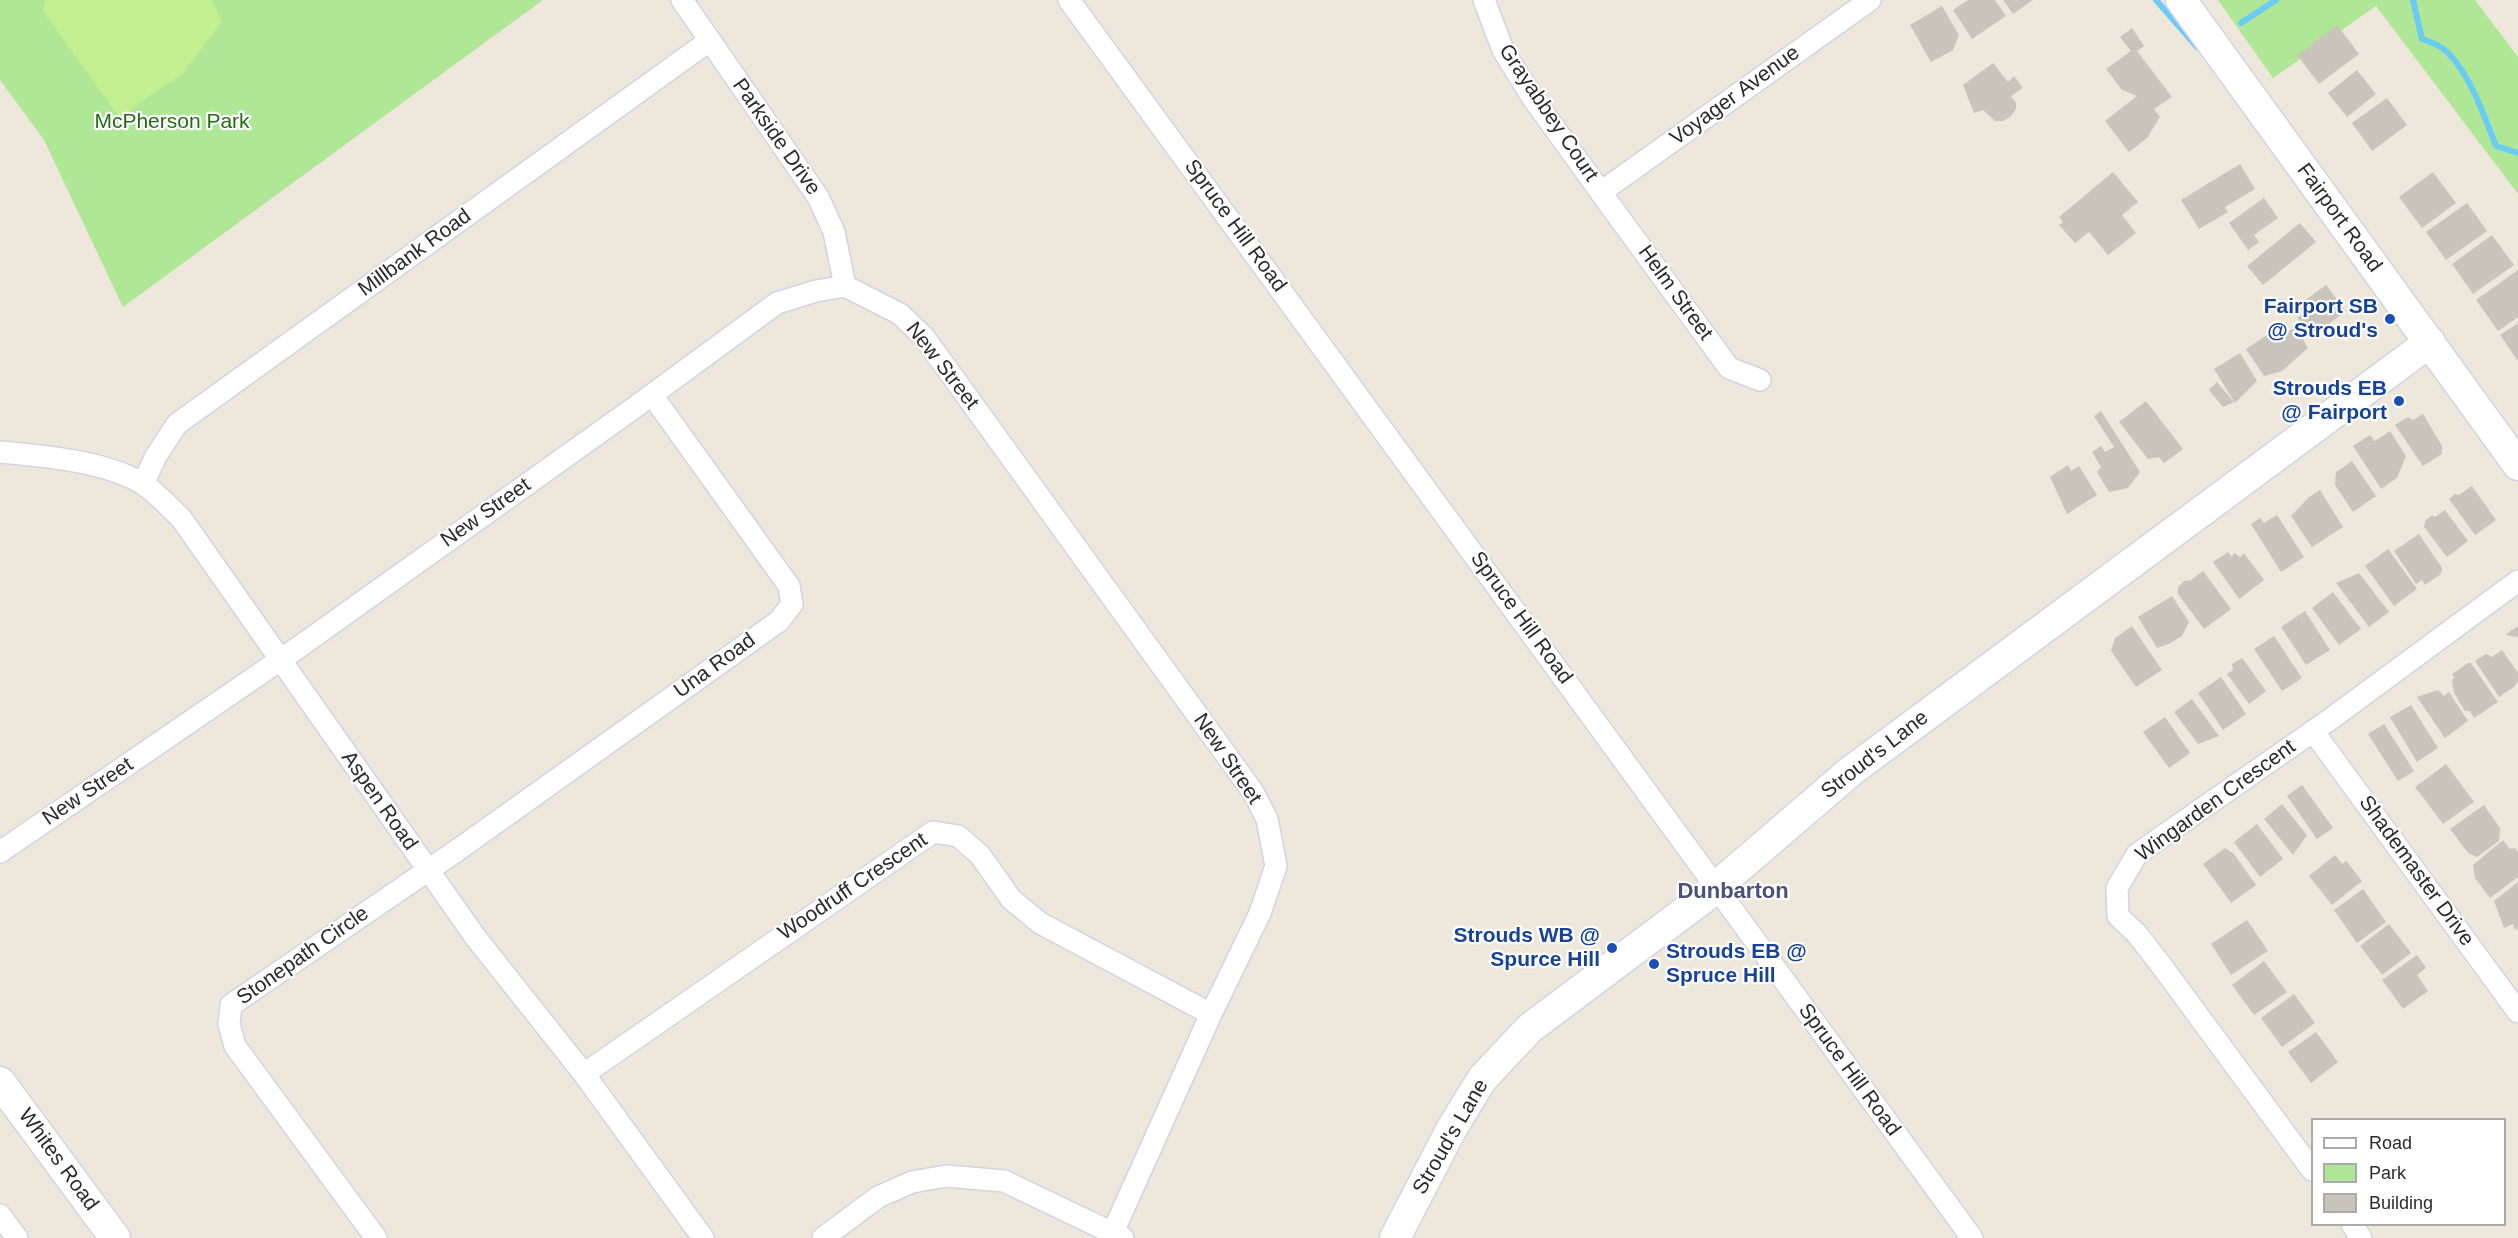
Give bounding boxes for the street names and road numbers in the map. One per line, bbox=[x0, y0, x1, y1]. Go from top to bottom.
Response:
street label: Grayabbey Court bbox=[1493, 40, 1603, 186]
street label: Voyager Avenue bbox=[1665, 41, 1805, 151]
street label: Parkside Drive bbox=[727, 74, 825, 200]
street label: Spruce Hill Road bbox=[1178, 155, 1292, 297]
street label: Fairport Road bbox=[2291, 159, 2387, 277]
street label: Millbank Road bbox=[354, 204, 476, 302]
street label: Helm Street bbox=[1632, 241, 1718, 345]
street label: New Street bbox=[900, 317, 984, 415]
street label: New Street bbox=[436, 473, 536, 553]
street label: Spruce Hill Road bbox=[1464, 547, 1578, 689]
street label: Una Road bbox=[669, 628, 761, 704]
street label: Stroud's Lane bbox=[1816, 705, 1934, 805]
street label: New Street bbox=[1188, 709, 1266, 809]
street label: Wingarden Crescent bbox=[2131, 735, 2301, 867]
street label: Aspen Road bbox=[336, 746, 422, 856]
street label: New Street bbox=[38, 753, 138, 831]
street label: Shademaster Drive bbox=[2353, 791, 2479, 951]
street label: Woodruff Crescent bbox=[774, 828, 932, 946]
street label: Stonepath Circle bbox=[232, 901, 374, 1011]
street label: Spruce Hill Road bbox=[1792, 999, 1906, 1141]
street label: Stroud's Lane bbox=[1408, 1075, 1494, 1199]
street label: Whites Road bbox=[12, 1104, 104, 1216]

